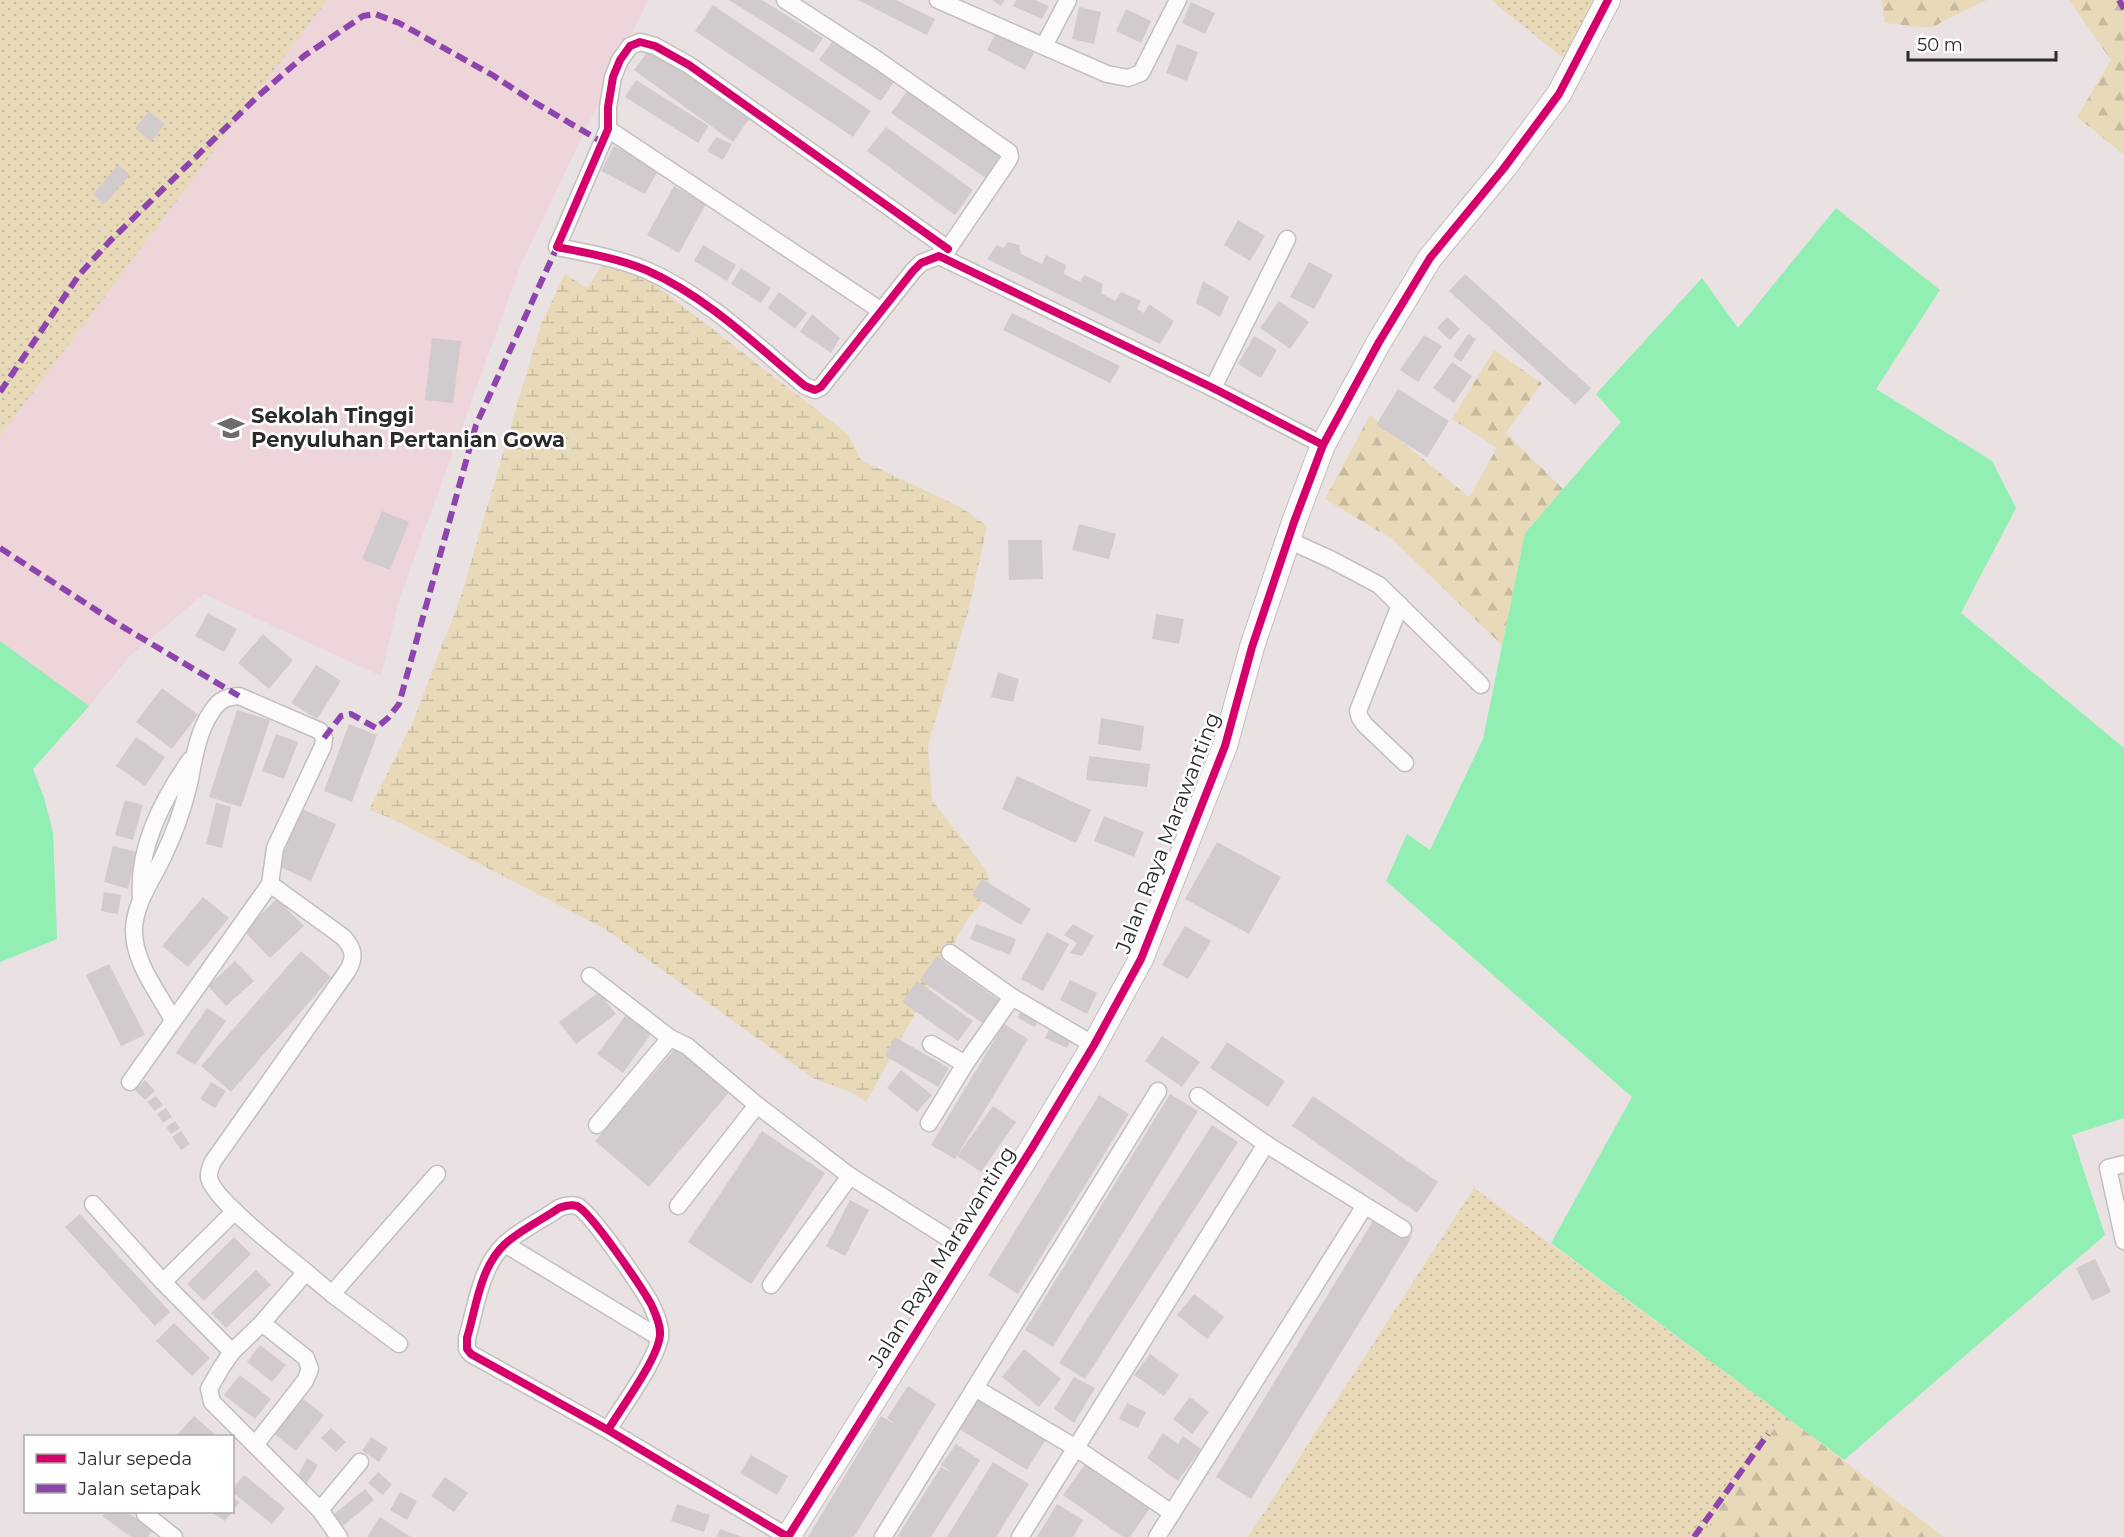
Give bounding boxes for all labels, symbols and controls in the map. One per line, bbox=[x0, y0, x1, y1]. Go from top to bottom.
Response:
scale bar bbox=[1908, 24, 2056, 62]
text: 50 m bbox=[1917, 34, 1963, 56]
place label: Sekolah Tinggi Penyuluhan Pertanian Gowa bbox=[251, 403, 565, 452]
school or university icon: Sekolah Tinggi Penyuluhan Pertanian Gowa bbox=[216, 413, 246, 443]
street label: Jalan Raya Marawanting bbox=[1110, 709, 1225, 958]
street label: Jalan Raya Marawanting bbox=[863, 1141, 1020, 1373]
legend bbox=[24, 1435, 234, 1513]
text: Jalur sepeda bbox=[77, 1448, 192, 1470]
text: Jalan setapak bbox=[77, 1478, 201, 1500]

